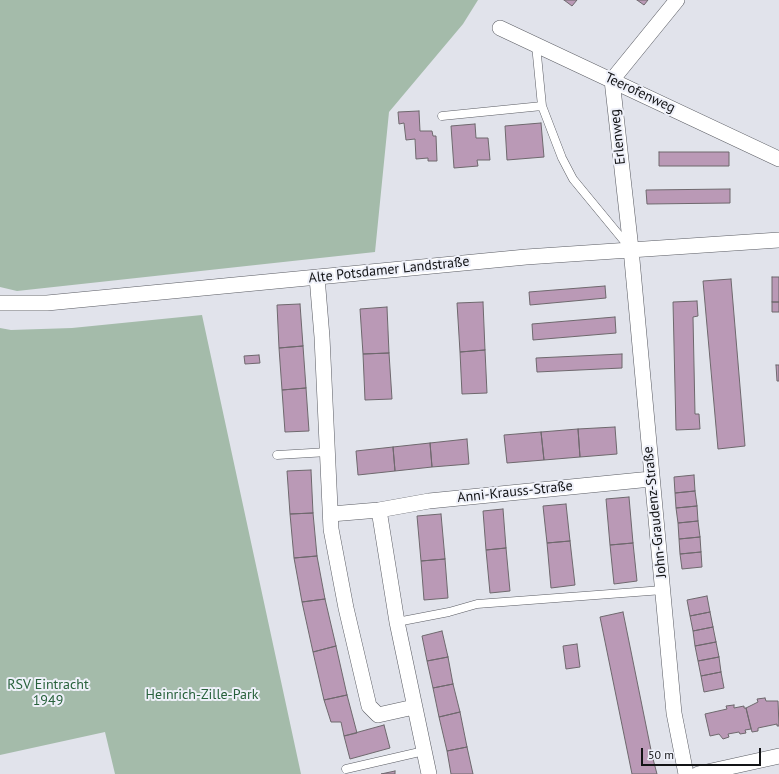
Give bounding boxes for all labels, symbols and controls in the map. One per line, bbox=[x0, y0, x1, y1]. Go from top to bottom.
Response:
street label: Teerofenweg bbox=[602, 69, 678, 117]
street label: Erlenweg bbox=[607, 108, 629, 166]
street label: Alte Potsdamer Landstraße bbox=[308, 253, 470, 287]
street label: John-Graudenz-Straße bbox=[640, 445, 670, 579]
street label: Anni-Krauss-Straße bbox=[457, 478, 573, 506]
park label: RSV Eintracht 1949 bbox=[7, 677, 89, 710]
park label: Heinrich-Zille-Park bbox=[146, 687, 258, 703]
scale bar bbox=[643, 740, 763, 766]
text: 50 m bbox=[648, 747, 674, 762]

